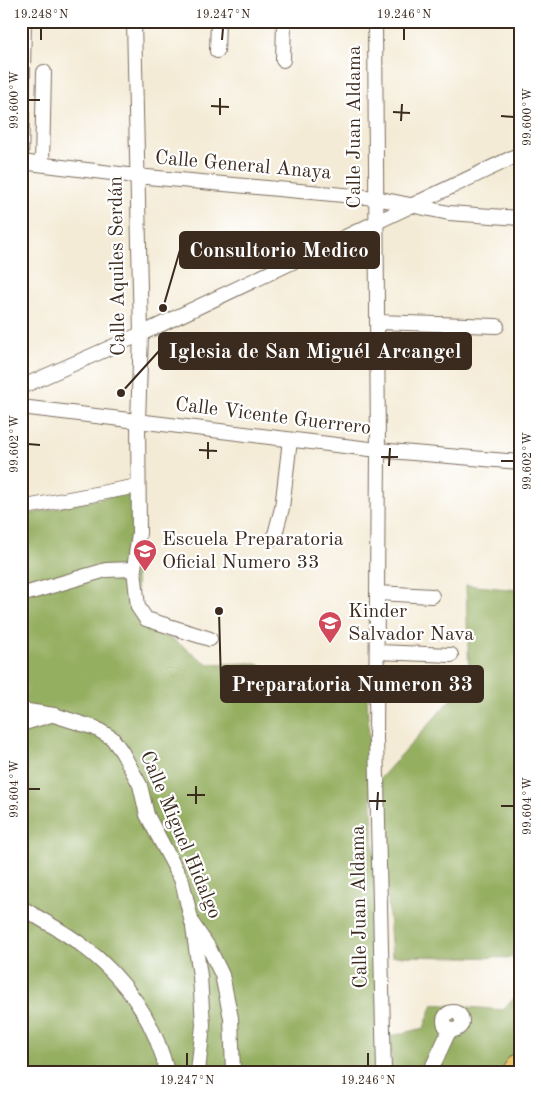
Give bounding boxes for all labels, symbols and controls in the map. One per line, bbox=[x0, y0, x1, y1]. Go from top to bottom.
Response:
text: 19.248°N bbox=[14, 9, 68, 21]
text: 19.247°N bbox=[196, 9, 250, 21]
text: 19.246°N bbox=[377, 9, 431, 21]
street label: Calle Juan Aldama bbox=[345, 45, 365, 209]
text: 99.600°W bbox=[9, 71, 21, 129]
text: 99.600°W bbox=[522, 88, 534, 146]
street label: Calle General Anaya bbox=[154, 148, 332, 184]
street label: Calle Aquiles Serdán bbox=[106, 176, 130, 356]
callout: Consultorio Medico bbox=[180, 232, 379, 268]
text: Consultorio Medico bbox=[189, 241, 369, 262]
callout: Iglesia de San Miguél Arcangel bbox=[159, 333, 471, 369]
text: Iglesia de San Miguél Arcangel bbox=[169, 342, 461, 363]
street label: Calle Vicente Guerrero bbox=[174, 395, 372, 439]
text: 99.602°W bbox=[9, 415, 21, 473]
text: 99.602°W bbox=[522, 432, 534, 490]
place label: Escuela Preparatoria Oficial Numero 33 bbox=[162, 530, 344, 573]
school or university icon: Escuela Preparatoria Oficial Numero 33 bbox=[132, 538, 158, 572]
place label: Kinder Salvador Nava bbox=[348, 602, 474, 645]
school or university icon: Kinder Salvador Nava bbox=[317, 610, 343, 644]
callout: Preparatoria Numeron 33 bbox=[221, 666, 483, 702]
text: Preparatoria Numeron 33 bbox=[231, 675, 473, 696]
street label: Calle Miguel Hidalgo bbox=[136, 748, 224, 922]
text: 99.604°W bbox=[9, 760, 21, 818]
text: 99.604°W bbox=[522, 777, 534, 835]
street label: Calle Juan Aldama bbox=[349, 825, 371, 989]
text: 19.247°N bbox=[160, 1075, 214, 1087]
text: 19.246°N bbox=[341, 1075, 395, 1087]

